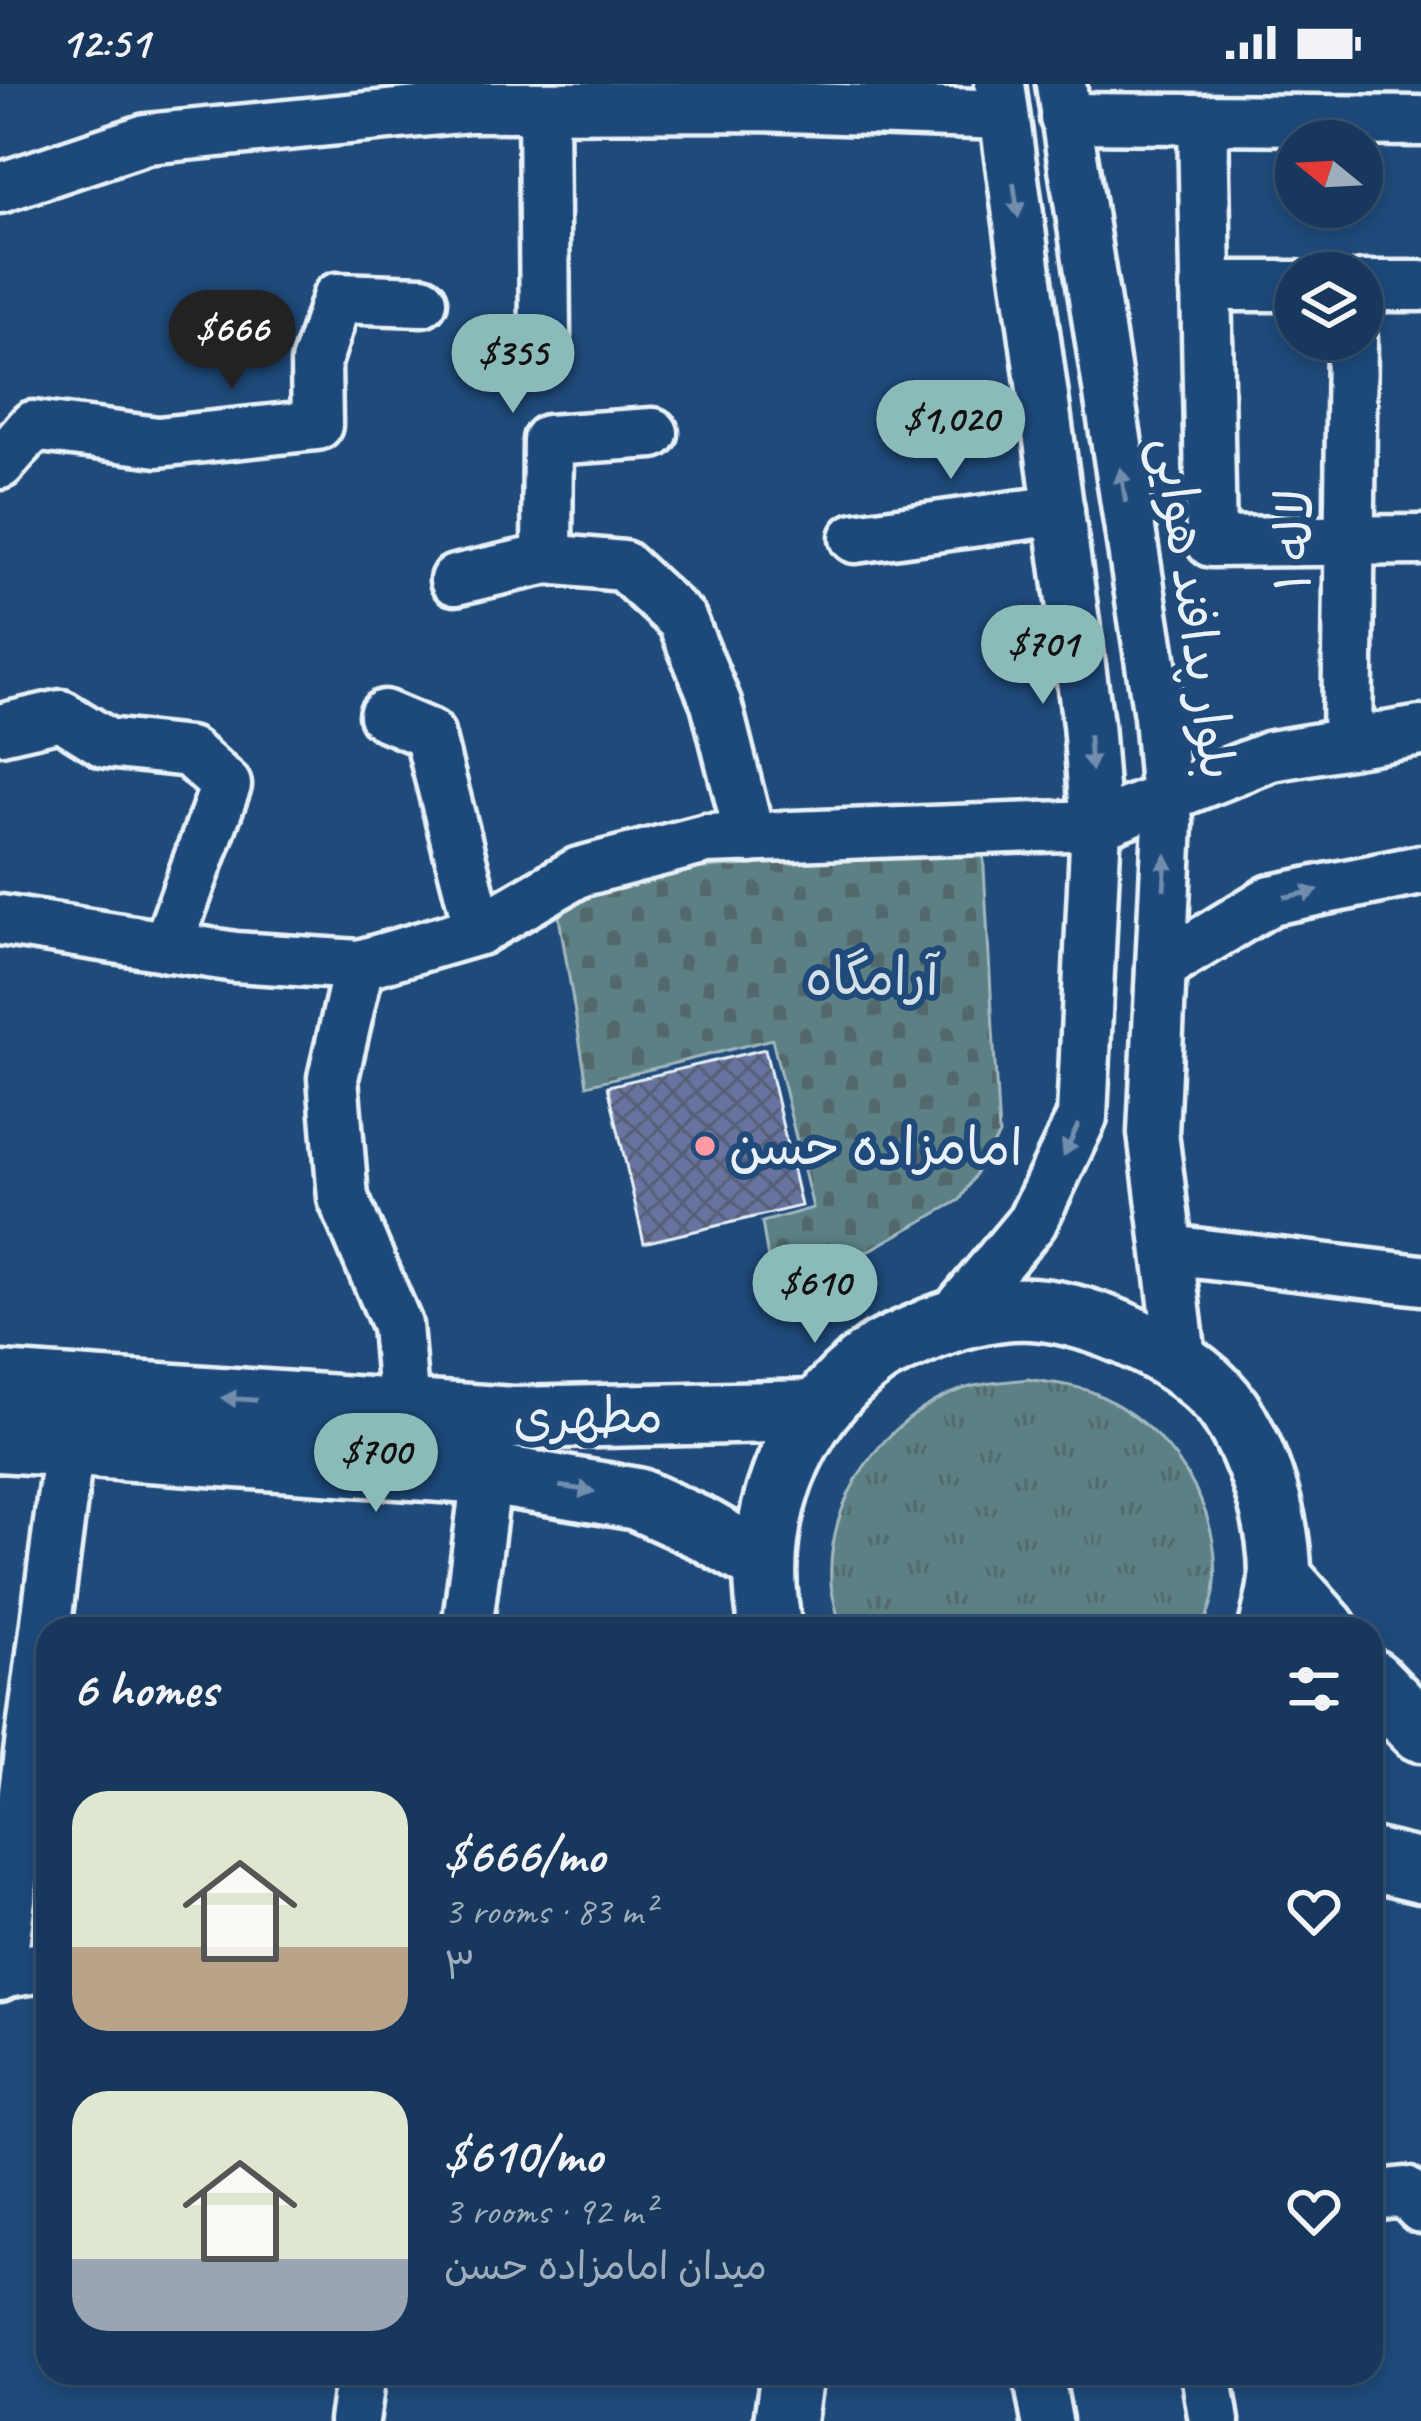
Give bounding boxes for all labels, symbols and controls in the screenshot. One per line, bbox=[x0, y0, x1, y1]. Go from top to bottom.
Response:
text: 12:51 bbox=[60, 14, 149, 71]
north arrow bbox=[1275, 120, 1383, 228]
map controls bbox=[1275, 120, 1383, 360]
one-way arrow bbox=[1007, 182, 1026, 219]
button: layers bbox=[1275, 252, 1383, 360]
pin: $666 bbox=[161, 290, 303, 392]
text: $666 bbox=[196, 304, 268, 353]
pin: $355 bbox=[442, 314, 584, 416]
text: $355 bbox=[479, 328, 547, 377]
pin: $1,020 bbox=[853, 380, 1049, 482]
text: $1,020 bbox=[903, 394, 999, 443]
street label: بلوار پدافند هوایی bbox=[1138, 433, 1251, 784]
one-way arrow bbox=[1113, 466, 1132, 503]
street label: لاله ۱ bbox=[1261, 488, 1327, 592]
pin: $701 bbox=[972, 605, 1114, 707]
text: $701 bbox=[1008, 619, 1078, 668]
one-way arrow bbox=[1081, 735, 1100, 772]
one-way arrow bbox=[1156, 852, 1175, 890]
one-way arrow bbox=[1282, 884, 1320, 903]
park label: آرامگاه bbox=[805, 945, 941, 1009]
place label: امامزاده حسن bbox=[729, 1115, 1023, 1179]
one-way arrow bbox=[1061, 1123, 1081, 1158]
marker: امامزاده حسن bbox=[692, 1133, 718, 1159]
pin: $610 bbox=[744, 1244, 886, 1346]
text: $610 bbox=[779, 1258, 851, 1307]
street label: مطهری bbox=[513, 1383, 663, 1449]
one-way arrow bbox=[220, 1389, 257, 1408]
pin: $700 bbox=[305, 1413, 447, 1515]
text: $700 bbox=[341, 1427, 411, 1476]
one-way arrow bbox=[558, 1481, 596, 1499]
icon: filters bbox=[1281, 1656, 1347, 1722]
text: 6 homes bbox=[72, 1657, 217, 1721]
text: $666/mo bbox=[444, 1823, 604, 1887]
icon: home bbox=[168, 1839, 312, 1983]
icon: heart bbox=[1281, 1878, 1347, 1944]
text: 3 rooms · 83 m² bbox=[444, 1887, 655, 1936]
text: ۳ bbox=[444, 1942, 476, 1991]
text: $610/mo bbox=[444, 2123, 602, 2187]
icon: home bbox=[168, 2139, 312, 2283]
icon: heart bbox=[1281, 2178, 1347, 2244]
text: 3 rooms · 92 m² bbox=[444, 2187, 655, 2236]
text: میدان امامزاده حسن bbox=[444, 2242, 767, 2291]

